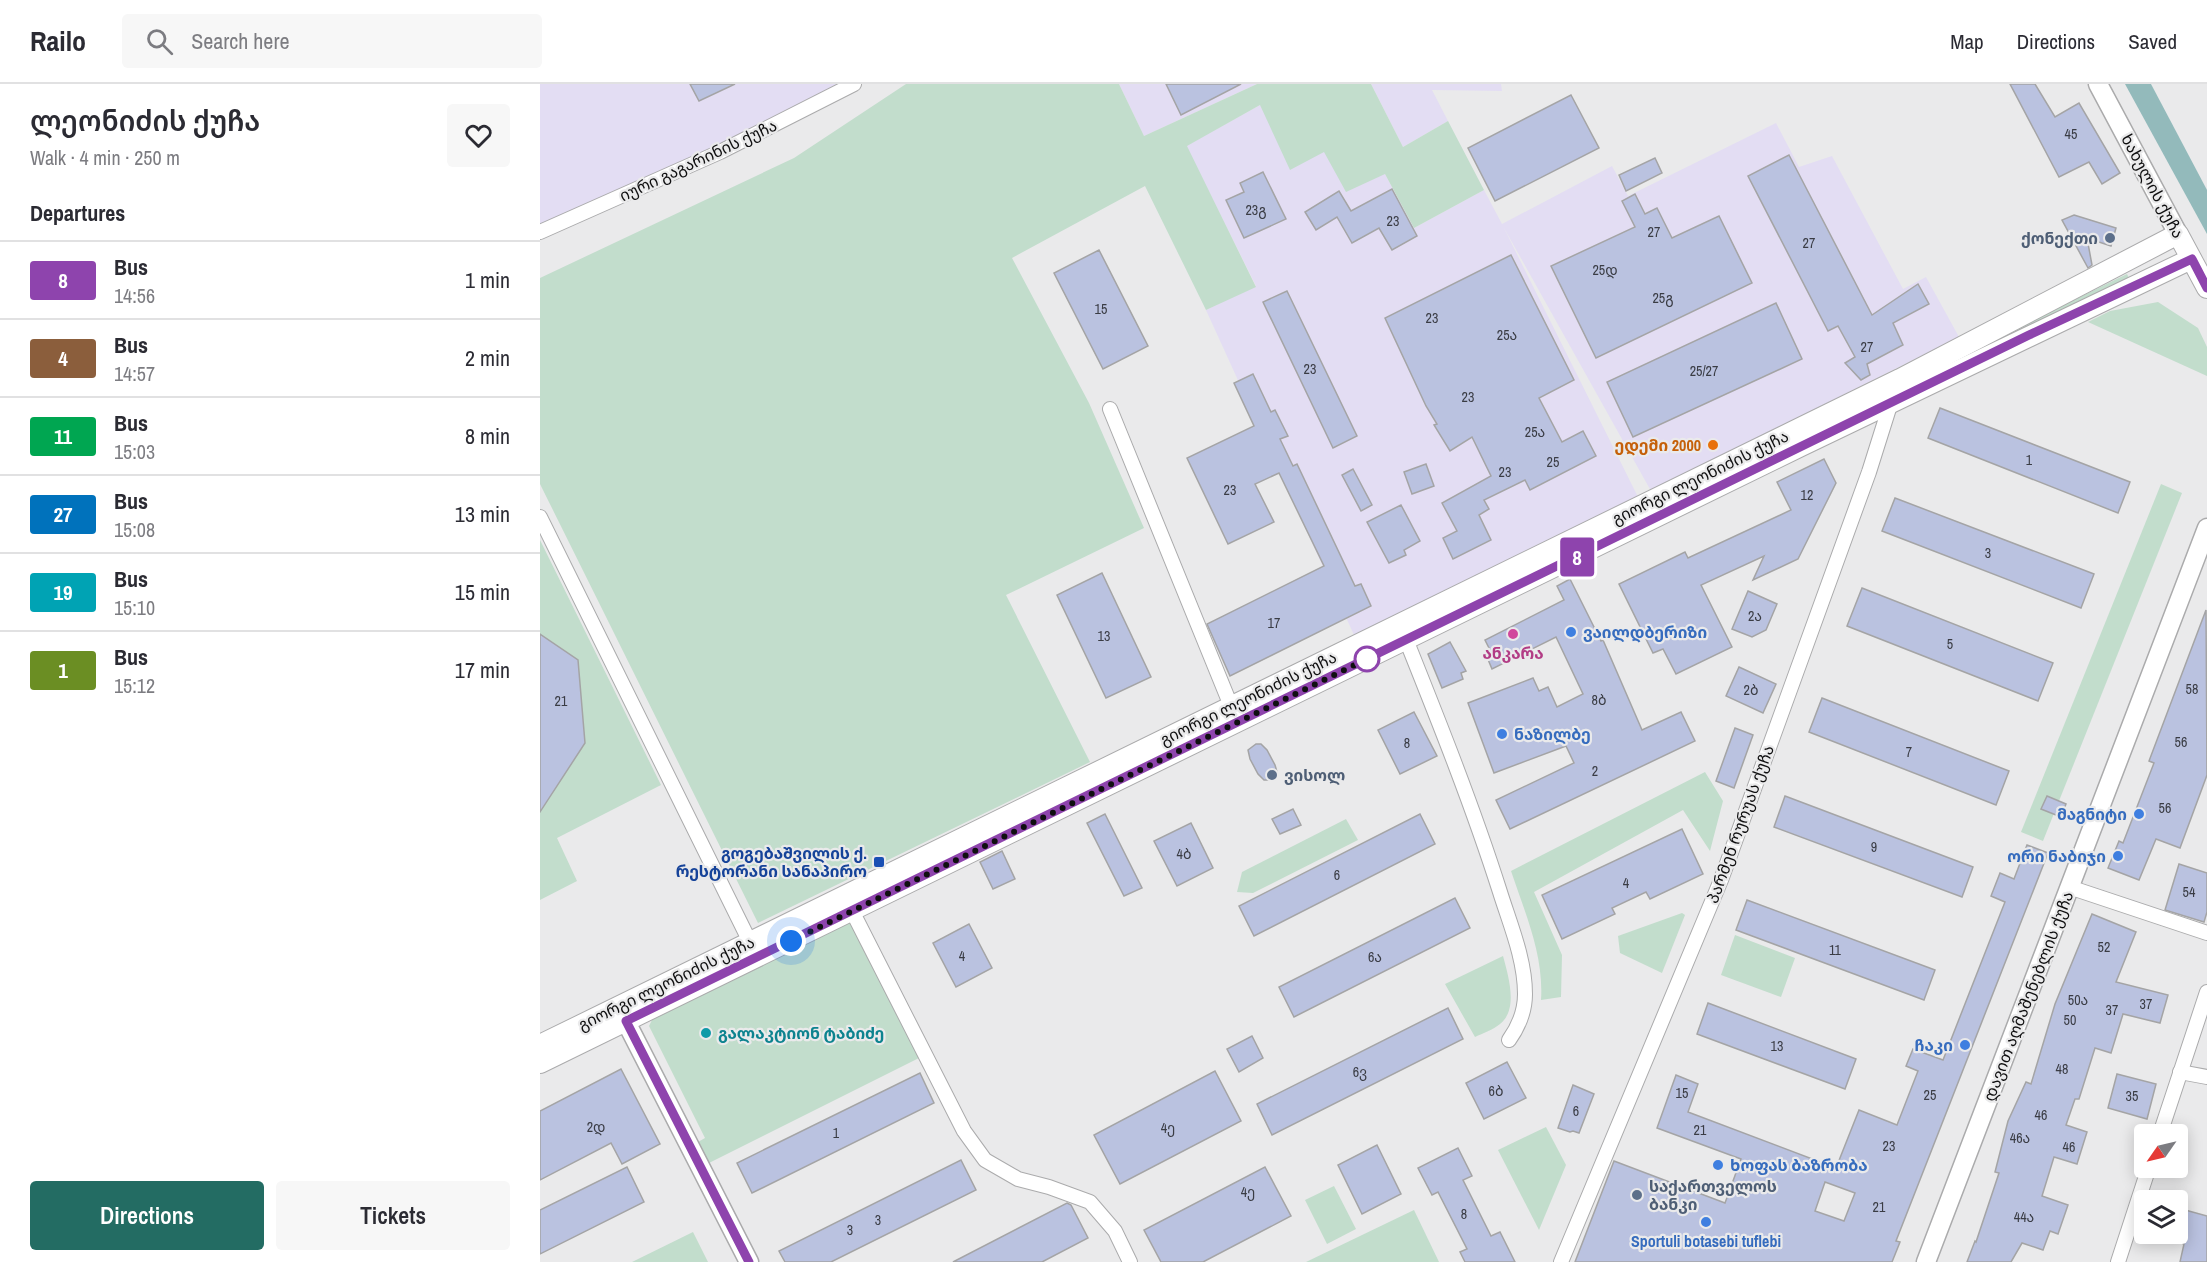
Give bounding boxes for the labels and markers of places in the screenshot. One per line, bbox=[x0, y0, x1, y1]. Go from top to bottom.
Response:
place label: ქონექთი bbox=[2021, 227, 2098, 249]
marker: ქონექთი bbox=[2103, 231, 2117, 245]
place label: ედემი 2000 bbox=[1615, 434, 1701, 456]
marker: ედემი 2000 bbox=[1706, 438, 1720, 452]
place label: ვაილდბერიზი bbox=[1583, 621, 1707, 643]
marker: ვაილდბერიზი bbox=[1564, 625, 1578, 639]
marker: ანკარა bbox=[1506, 627, 1520, 641]
place label: ანკარა bbox=[1482, 642, 1544, 664]
unlabelled marker bbox=[1354, 646, 1380, 672]
place label: ნაზილბე bbox=[1514, 723, 1591, 745]
marker: ნაზილბე bbox=[1495, 727, 1509, 741]
place label: ვისოლ bbox=[1284, 764, 1345, 786]
marker: ვისოლ bbox=[1265, 768, 1279, 782]
place label: მაგნიტი bbox=[2057, 803, 2127, 825]
marker: მაგნიტი bbox=[2132, 807, 2146, 821]
place label: გოგებაშვილის ქ. რესტორანი სანაპირო bbox=[676, 842, 867, 882]
place label: ორი ნაბიჯი bbox=[2007, 845, 2106, 867]
marker: ორი ნაბიჯი bbox=[2111, 849, 2125, 863]
marker: გოგებაშვილის ქ. რესტორანი სანაპირო bbox=[872, 855, 886, 869]
place label: გალაკტიონ ტაბიძე bbox=[718, 1022, 884, 1044]
marker: გალაკტიონ ტაბიძე bbox=[699, 1026, 713, 1040]
place label: ჩაკი bbox=[1915, 1034, 1953, 1056]
marker: ჩაკი bbox=[1958, 1038, 1972, 1052]
place label: Ხოფას Ბაზრობა bbox=[1730, 1154, 1868, 1176]
marker: Ხოფას Ბაზრობა bbox=[1711, 1158, 1725, 1172]
place label: საქართველოს ბანკი bbox=[1649, 1175, 1777, 1215]
marker: საქართველოს ბანკი bbox=[1630, 1188, 1644, 1202]
marker: Sportuli botasebi tuflebi bbox=[1699, 1215, 1713, 1229]
place label: Sportuli botasebi tuflebi bbox=[1631, 1230, 1781, 1252]

